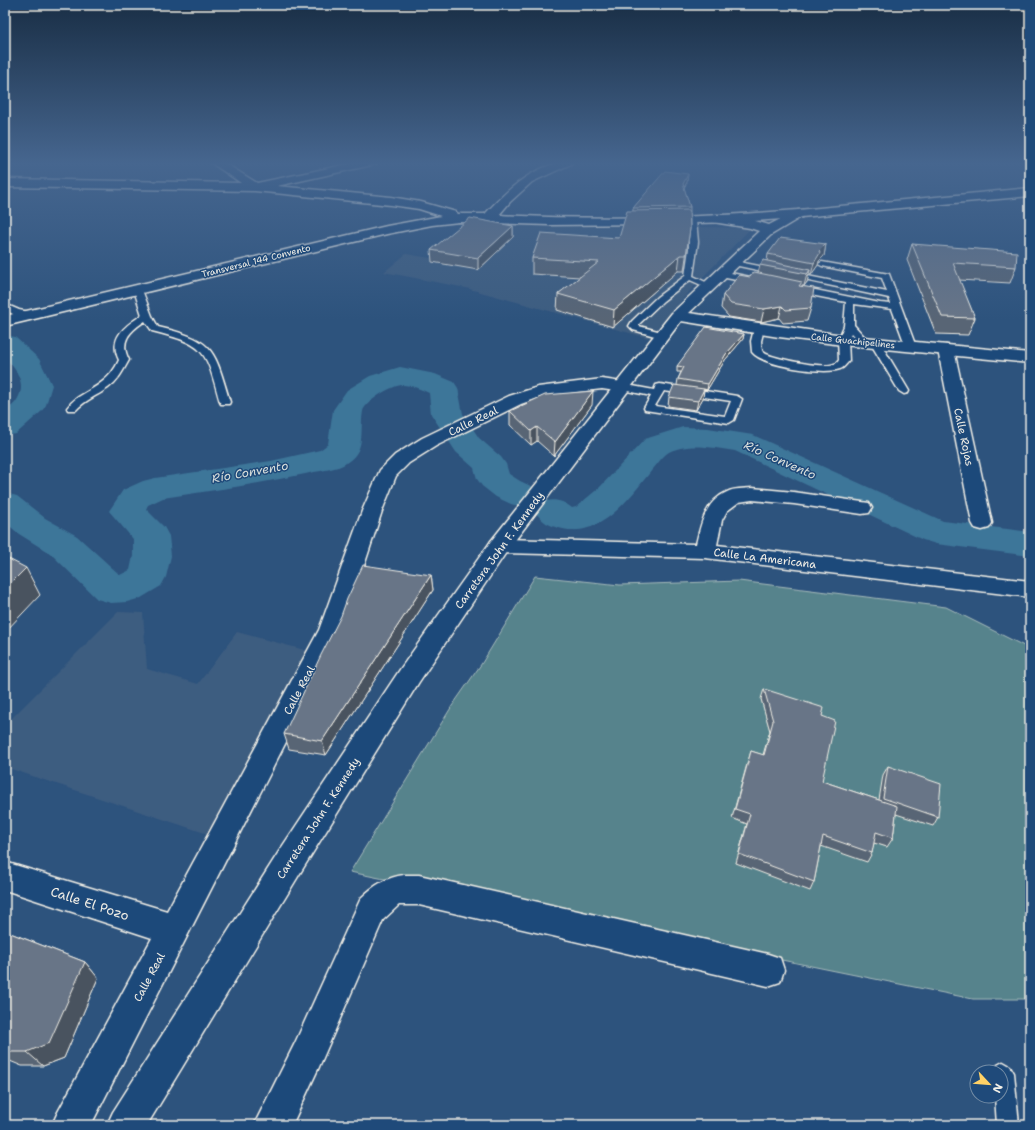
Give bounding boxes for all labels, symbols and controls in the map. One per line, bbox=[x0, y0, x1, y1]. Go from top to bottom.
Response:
street label: Transversal 144 Convento bbox=[200, 242, 312, 280]
street label: Calle Guachipelines bbox=[810, 331, 896, 351]
street label: Calle Real bbox=[446, 403, 501, 440]
street label: Calle Rojas bbox=[950, 407, 977, 467]
water label: Río Convento bbox=[741, 437, 819, 483]
water label: Río Convento bbox=[211, 457, 289, 487]
street label: Carretera John F. Kennedy bbox=[452, 489, 547, 612]
street label: Calle La Americana bbox=[713, 545, 817, 572]
street label: Calle Real bbox=[280, 663, 319, 717]
street label: Carretera John F. Kennedy bbox=[274, 755, 363, 882]
street label: Calle El Pozo bbox=[48, 883, 131, 924]
street label: Calle Real bbox=[130, 950, 169, 1004]
north arrow bbox=[969, 1064, 1009, 1104]
text: N bbox=[989, 1081, 1006, 1096]

